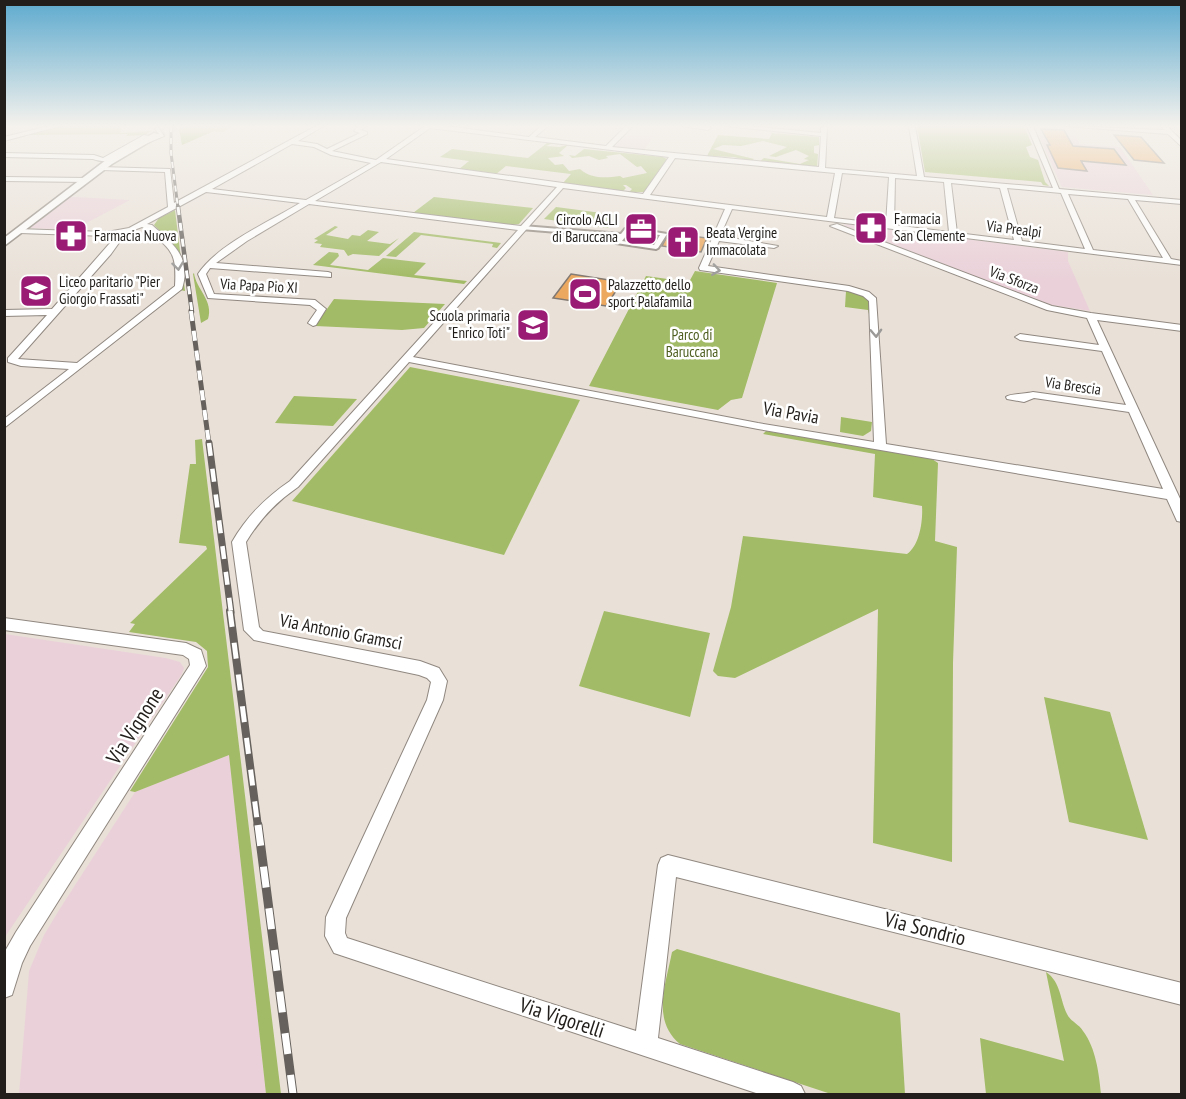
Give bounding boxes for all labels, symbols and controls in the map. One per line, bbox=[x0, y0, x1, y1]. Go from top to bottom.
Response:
place label: Farmacia San Clemente bbox=[894, 209, 966, 245]
place label: Circolo ACLI di Baruccana bbox=[552, 210, 618, 246]
pharmacy icon: Farmacia San Clemente bbox=[853, 210, 889, 246]
office icon: Circolo ACLI di Baruccana bbox=[623, 211, 659, 247]
street label: Via Prealpi bbox=[984, 216, 1043, 241]
pharmacy icon: Farmacia Nuova bbox=[53, 218, 89, 254]
place label: Beata Vergine Immacolata bbox=[706, 223, 777, 259]
church icon: Beata Vergine Immacolata bbox=[665, 224, 701, 260]
place label: Farmacia Nuova bbox=[94, 226, 177, 245]
one-way arrow bbox=[172, 261, 184, 270]
street label: Via Sforza bbox=[986, 261, 1042, 298]
one-way arrow bbox=[711, 263, 720, 275]
place label: Liceo paritario "Pier Giorgio Frassati" bbox=[59, 272, 161, 308]
school or university icon: Liceo paritario "Pier Giorgio Frassati" bbox=[18, 273, 54, 309]
street label: Via Papa Pio XI bbox=[219, 274, 298, 297]
place label: Palazzetto dello sport Palafamila bbox=[608, 275, 692, 311]
sports icon: Palazzetto dello sport Palafamila bbox=[567, 276, 603, 312]
place label: Scuola primaria "Enrico Toti" bbox=[430, 306, 510, 342]
school or university icon: Scuola primaria "Enrico Toti" bbox=[515, 307, 551, 343]
park label: Parco di Baruccana bbox=[666, 325, 718, 361]
one-way arrow bbox=[870, 329, 882, 338]
street label: Via Brescia bbox=[1043, 372, 1102, 399]
street label: Via Pavia bbox=[760, 396, 821, 429]
street label: Via Antonio Gramsci bbox=[277, 608, 404, 655]
street label: Via Vignone bbox=[99, 682, 169, 770]
street label: Via Sondrio bbox=[881, 905, 969, 952]
street label: Via Vigorelli bbox=[515, 991, 608, 1044]

